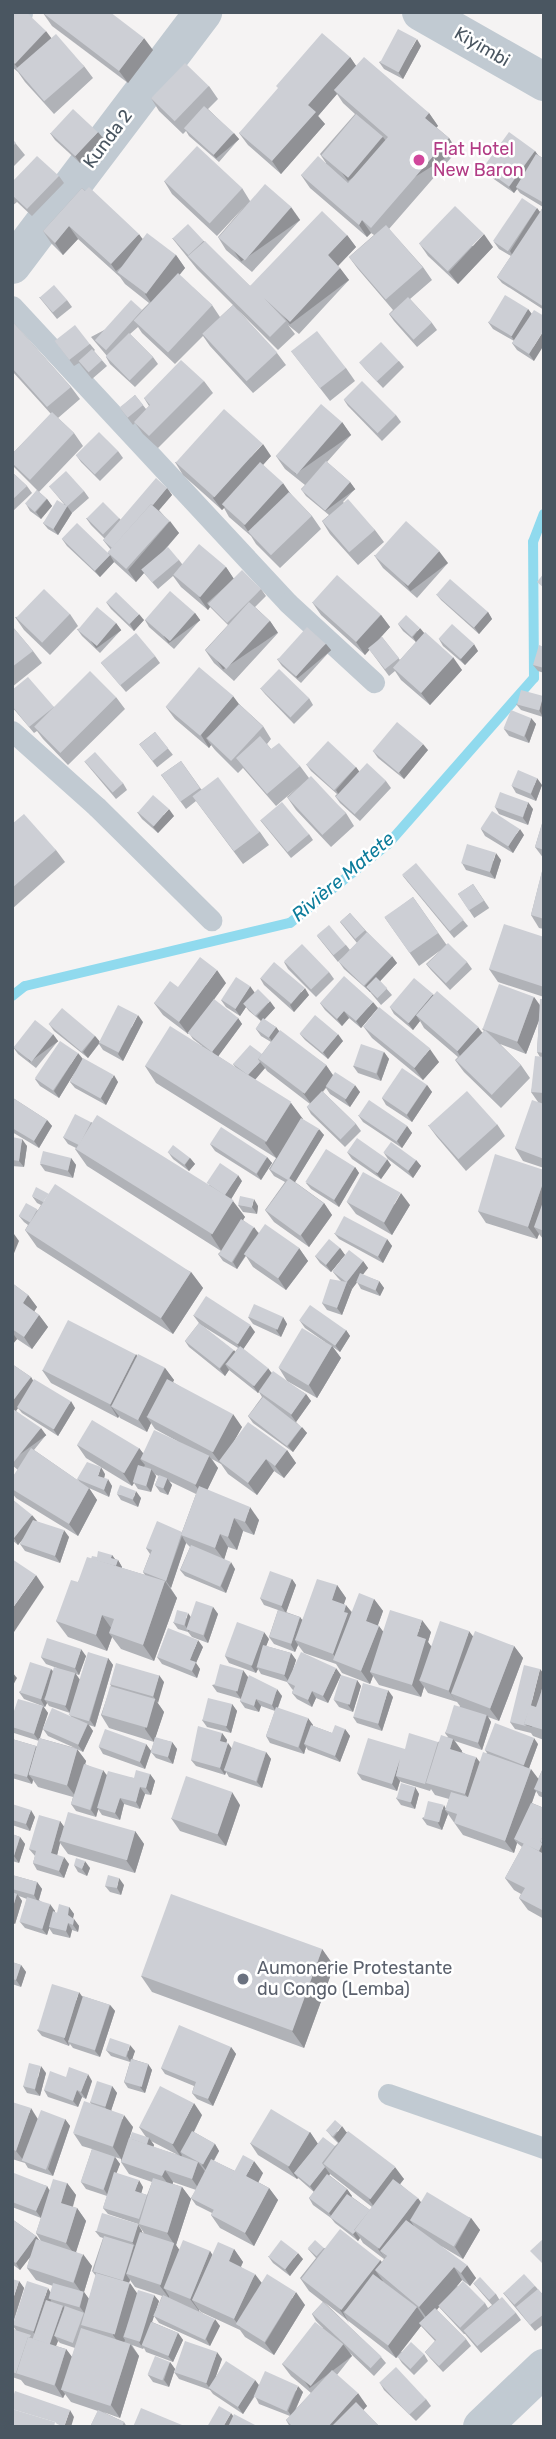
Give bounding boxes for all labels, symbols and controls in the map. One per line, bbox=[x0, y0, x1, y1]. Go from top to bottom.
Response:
street label: Kiyimbi bbox=[450, 23, 514, 71]
street label: Kunda 2 bbox=[79, 105, 137, 173]
place label: Flat Hotel New Baron bbox=[433, 139, 524, 182]
marker: Flat Hotel New Baron bbox=[411, 152, 427, 168]
water label: Rivière Matete bbox=[287, 827, 399, 927]
place label: Aumonerie Protestante du Congo (Lemba) bbox=[257, 1958, 452, 2000]
marker: Aumonerie Protestante du Congo (Lemba) bbox=[235, 1971, 251, 1987]

